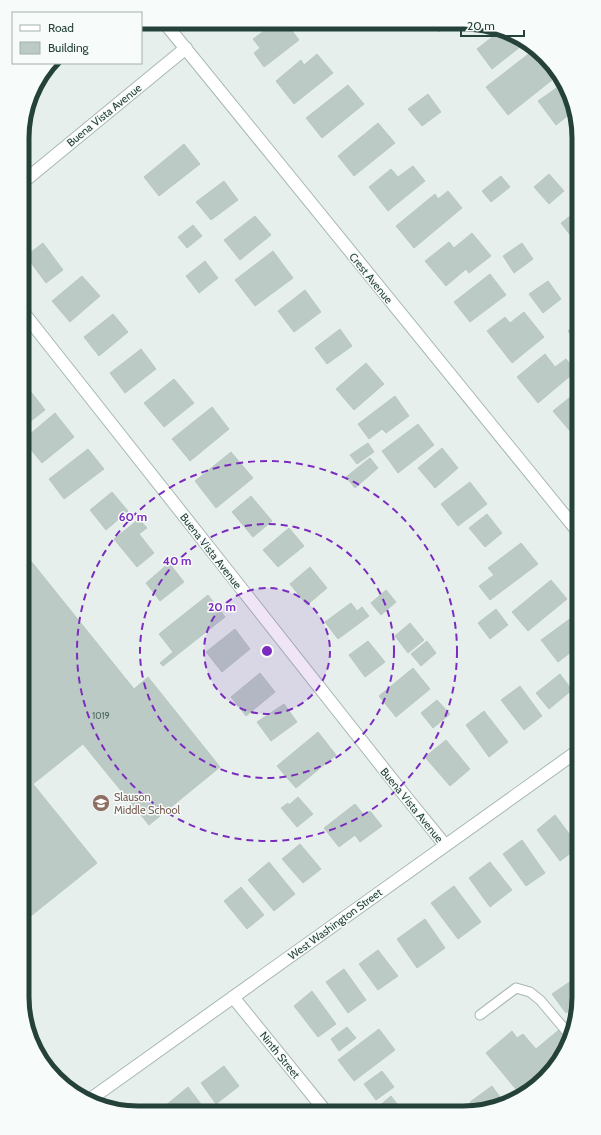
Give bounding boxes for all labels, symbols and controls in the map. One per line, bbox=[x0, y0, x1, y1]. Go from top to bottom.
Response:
legend bbox=[12, 12, 142, 64]
scale bar bbox=[461, 12, 524, 38]
text: 20 m bbox=[467, 18, 495, 33]
text: Road bbox=[48, 20, 74, 35]
text: Building bbox=[48, 40, 90, 55]
street label: Buena Vista Avenue bbox=[64, 80, 145, 149]
street label: Crest Avenue bbox=[346, 250, 396, 306]
text: 60 m bbox=[119, 509, 147, 524]
street label: Buena Vista Avenue bbox=[177, 510, 245, 592]
text: 40 m bbox=[162, 553, 192, 568]
text: 20 m bbox=[208, 599, 236, 614]
centre of rings bbox=[260, 644, 274, 658]
house number: 1019 bbox=[92, 710, 110, 721]
street label: Buena Vista Avenue bbox=[378, 765, 447, 846]
place label: Slauson Middle School bbox=[114, 790, 180, 817]
school or university icon: Slauson Middle School bbox=[91, 793, 111, 813]
street label: West Washington Street bbox=[285, 885, 385, 963]
street label: Ninth Street bbox=[257, 1029, 303, 1082]

